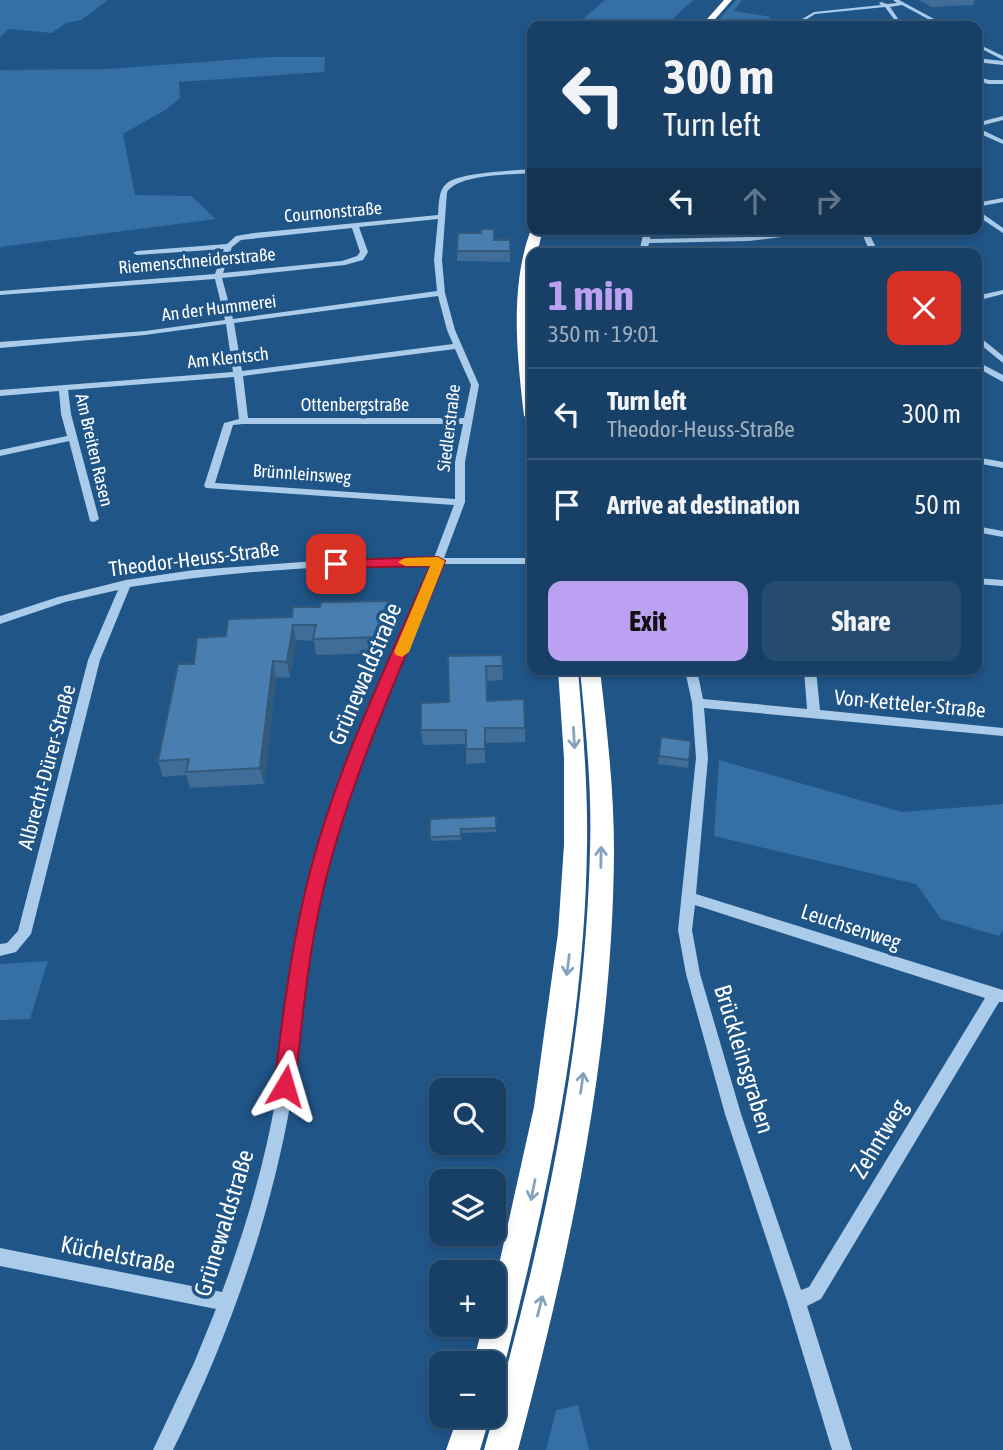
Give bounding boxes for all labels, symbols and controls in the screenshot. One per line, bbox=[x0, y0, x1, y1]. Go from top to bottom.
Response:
text: 300 m bbox=[663, 48, 774, 104]
icon: left bbox=[548, 49, 639, 140]
text: Turn left bbox=[663, 106, 761, 143]
icon: left bbox=[663, 182, 701, 220]
icon: ahead bbox=[736, 182, 774, 220]
icon: right bbox=[809, 182, 847, 220]
street label: Cournonstraße bbox=[283, 197, 383, 226]
street label: Riemenschneiderstraße bbox=[118, 243, 276, 278]
text: 1 min bbox=[548, 271, 634, 319]
button: close bbox=[887, 271, 961, 345]
street label: An der Hummerei bbox=[160, 290, 277, 325]
text: 350 m · 19:01 bbox=[548, 321, 659, 347]
street label: Am Klentsch bbox=[186, 343, 270, 372]
street label: Siedlerstraße bbox=[433, 383, 464, 473]
text: Turn left bbox=[607, 386, 687, 416]
street label: Am Breiten Rasen bbox=[71, 391, 118, 508]
street label: Ottenbergstraße bbox=[301, 394, 409, 415]
icon: left bbox=[548, 395, 586, 433]
text: 300 m bbox=[902, 399, 961, 429]
text: Theodor-Heuss-Straße bbox=[607, 416, 795, 442]
street label: Brünnleinsweg bbox=[252, 460, 352, 487]
icon: arrive bbox=[548, 486, 586, 524]
text: Arrive at destination bbox=[607, 490, 800, 520]
text: 50 m bbox=[914, 490, 961, 520]
pin bbox=[306, 534, 366, 594]
street label: Theodor-Heuss-Straße bbox=[107, 536, 280, 580]
icon: arrive bbox=[317, 545, 355, 583]
button: Exit bbox=[548, 581, 748, 661]
button: Share bbox=[762, 581, 961, 661]
street label: Grünewaldstraße bbox=[322, 599, 407, 749]
street label: Albrecht-Dürer-Straße bbox=[12, 682, 80, 852]
street label: Von-Ketteler-Straße bbox=[833, 684, 987, 722]
one-way arrow bbox=[568, 726, 581, 749]
one-way arrow bbox=[595, 845, 608, 868]
street label: Leuchsenweg bbox=[798, 899, 904, 953]
one-way arrow bbox=[561, 954, 574, 976]
street label: Brückleinsgraben bbox=[709, 981, 780, 1137]
position arrow bbox=[248, 1049, 322, 1123]
one-way arrow bbox=[576, 1072, 589, 1095]
map controls bbox=[429, 1078, 506, 1428]
button: search bbox=[429, 1078, 506, 1155]
street label: Zehntweg bbox=[845, 1094, 913, 1183]
street label: Grünewaldstraße bbox=[188, 1146, 259, 1299]
button: layers bbox=[429, 1169, 506, 1246]
one-way arrow bbox=[525, 1178, 539, 1201]
street label: Küchelstraße bbox=[58, 1230, 178, 1279]
button: + bbox=[429, 1260, 506, 1337]
one-way arrow bbox=[534, 1296, 547, 1318]
button: − bbox=[429, 1351, 506, 1428]

